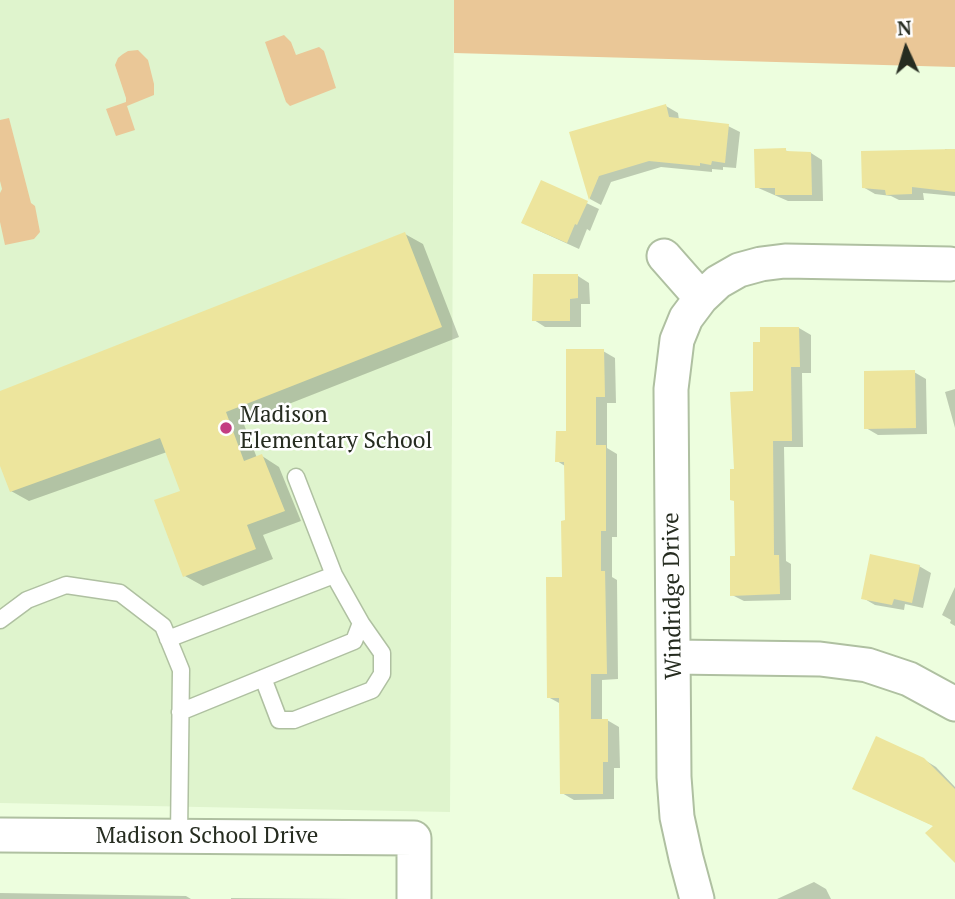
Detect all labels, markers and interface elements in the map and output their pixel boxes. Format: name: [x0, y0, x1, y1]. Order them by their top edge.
north arrow: [871, 14, 941, 84]
text: N: [896, 15, 913, 41]
place label: Madison Elementary School: [240, 401, 432, 455]
marker: Madison Elementary School: [218, 420, 234, 436]
street label: Windridge Drive: [658, 512, 688, 680]
street label: Madison School Drive: [96, 822, 318, 850]

